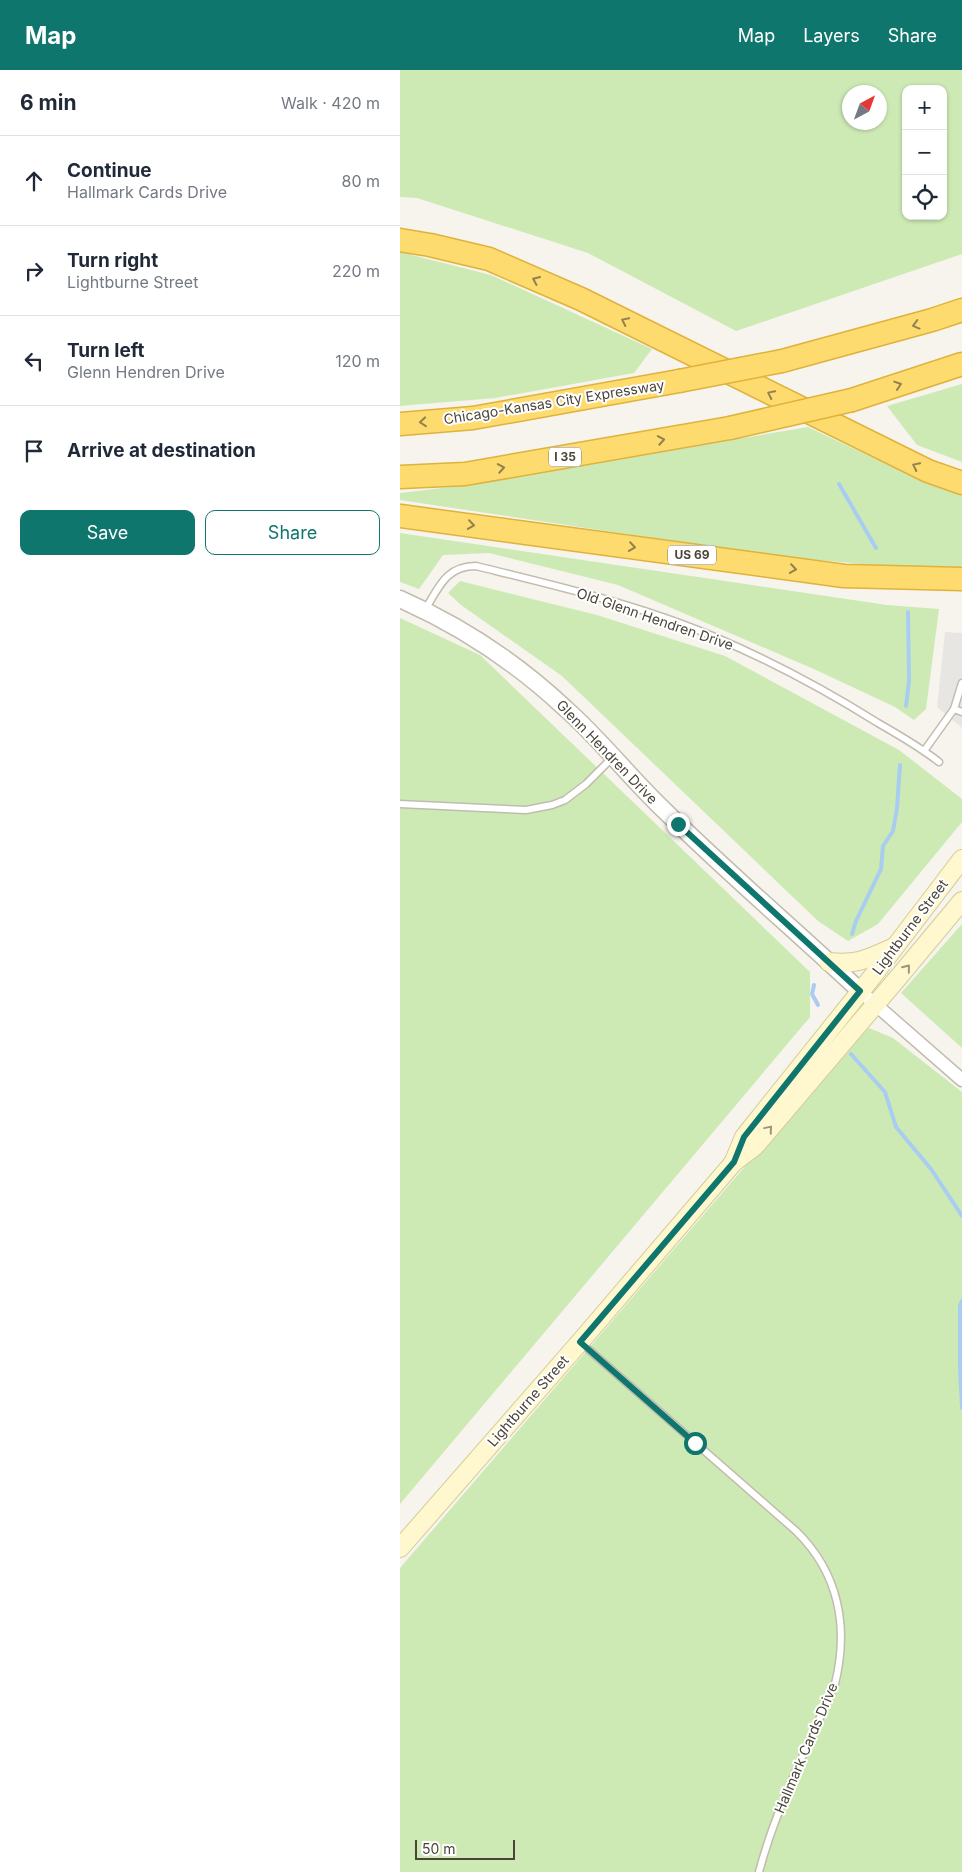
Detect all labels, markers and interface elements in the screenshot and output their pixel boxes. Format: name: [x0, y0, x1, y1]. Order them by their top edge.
text: Map: [25, 21, 76, 50]
text: Map: [738, 25, 775, 46]
text: Layers: [803, 25, 860, 46]
text: Share: [888, 25, 937, 46]
north arrow: [842, 85, 887, 130]
map controls: [902, 85, 947, 220]
button: +: [902, 85, 947, 130]
text: 6 min: [20, 90, 77, 115]
text: Walk · 420 m: [281, 93, 380, 113]
button: −: [902, 130, 947, 175]
text: Continue: [67, 159, 152, 182]
icon: ahead: [20, 167, 48, 195]
text: 80 m: [341, 171, 380, 191]
button: locate: [902, 175, 947, 220]
text: Hallmark Cards Drive: [67, 182, 227, 202]
text: Turn right: [67, 249, 158, 272]
icon: right: [20, 257, 48, 285]
text: 220 m: [332, 261, 380, 281]
text: Lightburne Street: [67, 272, 198, 292]
one-way arrow: [532, 275, 541, 286]
one-way arrow: [621, 317, 630, 327]
one-way arrow: [911, 319, 920, 330]
text: Turn left: [67, 339, 145, 362]
icon: left: [20, 347, 48, 375]
text: 120 m: [335, 351, 380, 371]
text: Glenn Hendren Drive: [67, 362, 225, 382]
street label: Chicago-Kansas City Expressway: [442, 376, 666, 427]
one-way arrow: [894, 381, 902, 391]
one-way arrow: [767, 389, 776, 400]
one-way arrow: [419, 416, 427, 427]
one-way arrow: [656, 436, 665, 446]
icon: arrive: [20, 437, 48, 465]
text: Arrive at destination: [67, 439, 256, 462]
road number: I 35: [549, 448, 581, 467]
one-way arrow: [913, 462, 922, 472]
one-way arrow: [496, 464, 505, 474]
button: Save: [20, 510, 195, 555]
button: Share: [205, 510, 380, 555]
one-way arrow: [466, 520, 475, 530]
one-way arrow: [628, 541, 636, 552]
road number: US 69: [668, 546, 716, 564]
one-way arrow: [789, 563, 797, 573]
street label: Old Glenn Hendren Drive: [575, 584, 736, 653]
street label: Glenn Hendren Drive: [553, 696, 661, 807]
route end: [667, 813, 690, 836]
street label: Lightburne Street: [868, 875, 951, 978]
one-way arrow: [901, 964, 910, 973]
one-way arrow: [764, 1126, 773, 1135]
street label: Lightburne Street: [483, 1351, 572, 1450]
route start: [684, 1432, 707, 1455]
street label: Hallmark Cards Drive: [770, 1680, 841, 1816]
scale bar: [415, 1837, 515, 1860]
text: 50 m: [422, 1840, 456, 1857]

